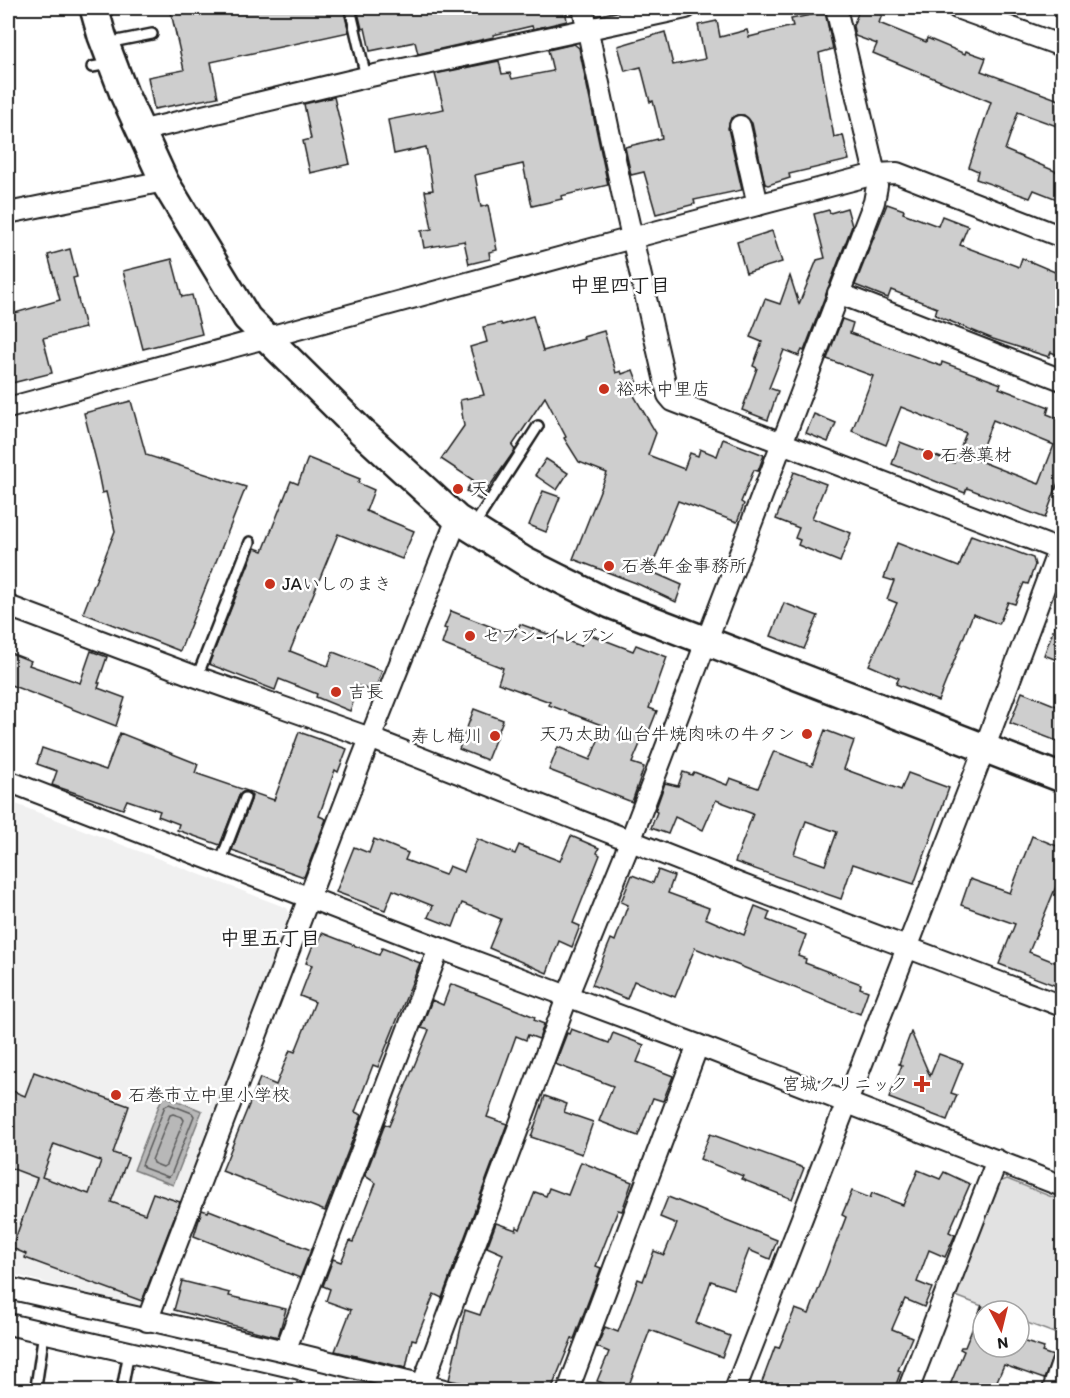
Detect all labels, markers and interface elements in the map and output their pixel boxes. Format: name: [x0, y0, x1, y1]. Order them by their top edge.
district label: 中里四丁目: [570, 273, 670, 297]
place label: 裕味 中里店: [616, 378, 710, 400]
marker: 裕味 中里店: [597, 382, 611, 396]
place label: 石巻菓材: [940, 444, 1012, 466]
marker: 石巻菓材: [921, 448, 935, 462]
place label: 天: [470, 478, 488, 500]
marker: 天: [451, 482, 465, 496]
place label: 石巻年金事務所: [621, 555, 747, 577]
marker: 石巻年金事務所: [602, 559, 616, 573]
place label: JAいしのまき: [282, 573, 392, 595]
marker: JAいしのまき: [263, 577, 277, 591]
place label: セブン-イレブン: [482, 625, 615, 647]
marker: セブン-イレブン: [463, 629, 477, 643]
place label: 吉長: [348, 681, 384, 703]
marker: 吉長: [329, 685, 343, 699]
place label: 天乃太助 仙台牛焼肉味の牛タン: [539, 723, 795, 745]
place label: 寿し梅川: [411, 725, 483, 747]
marker: 天乃太助 仙台牛焼肉味の牛タン: [800, 727, 814, 741]
marker: 寿し梅川: [488, 729, 502, 743]
district label: 中里五丁目: [220, 926, 320, 950]
place label: 宮城クリニック: [782, 1073, 908, 1095]
marker: 宮城クリニック: [913, 1075, 931, 1093]
place label: 石巻市立中里小学校: [128, 1084, 290, 1106]
marker: 石巻市立中里小学校: [109, 1088, 123, 1102]
north arrow: [971, 1299, 1031, 1359]
text: N: [996, 1333, 1009, 1353]

